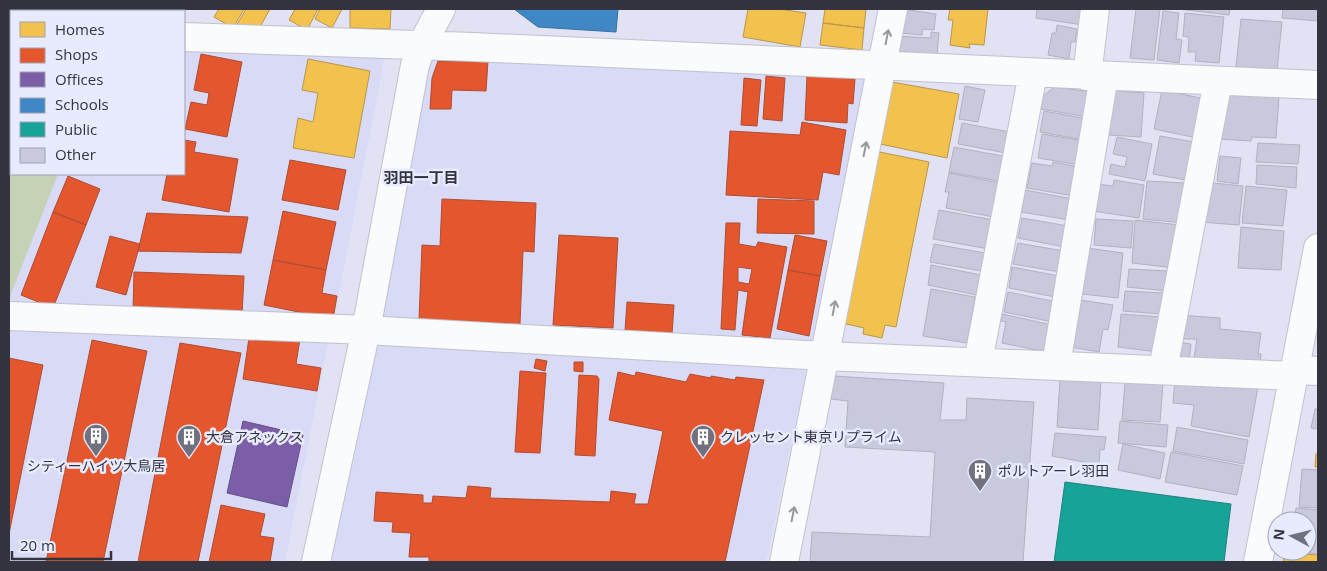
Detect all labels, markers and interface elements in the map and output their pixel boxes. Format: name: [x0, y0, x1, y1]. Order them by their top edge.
legend: [10, 10, 185, 175]
text: Homes: [55, 19, 105, 39]
one-way arrow: [883, 30, 893, 46]
text: Shops: [55, 44, 98, 64]
text: Offices: [55, 69, 103, 89]
text: Schools: [55, 94, 109, 114]
text: Public: [55, 119, 97, 139]
one-way arrow: [861, 141, 871, 157]
text: Other: [55, 144, 96, 164]
district label: 羽田一丁目: [383, 167, 459, 187]
one-way arrow: [830, 300, 839, 316]
building icon: シティーハイツ大鳥居: [83, 423, 109, 457]
building icon: 大倉アネックス: [176, 424, 202, 458]
building icon: クレッセント東京リプライム: [690, 424, 716, 458]
place label: 大倉アネックス: [206, 427, 304, 446]
place label: クレッセント東京リプライム: [720, 427, 902, 446]
place label: シティーハイツ大鳥居: [27, 456, 165, 475]
building icon: ポルトアーレ羽田: [967, 458, 993, 492]
place label: ポルトアーレ羽田: [998, 461, 1109, 480]
one-way arrow: [789, 507, 798, 523]
north arrow: [1267, 511, 1317, 561]
scale bar: [12, 528, 111, 560]
text: N: [1268, 528, 1289, 541]
text: 20 m: [20, 535, 55, 555]

